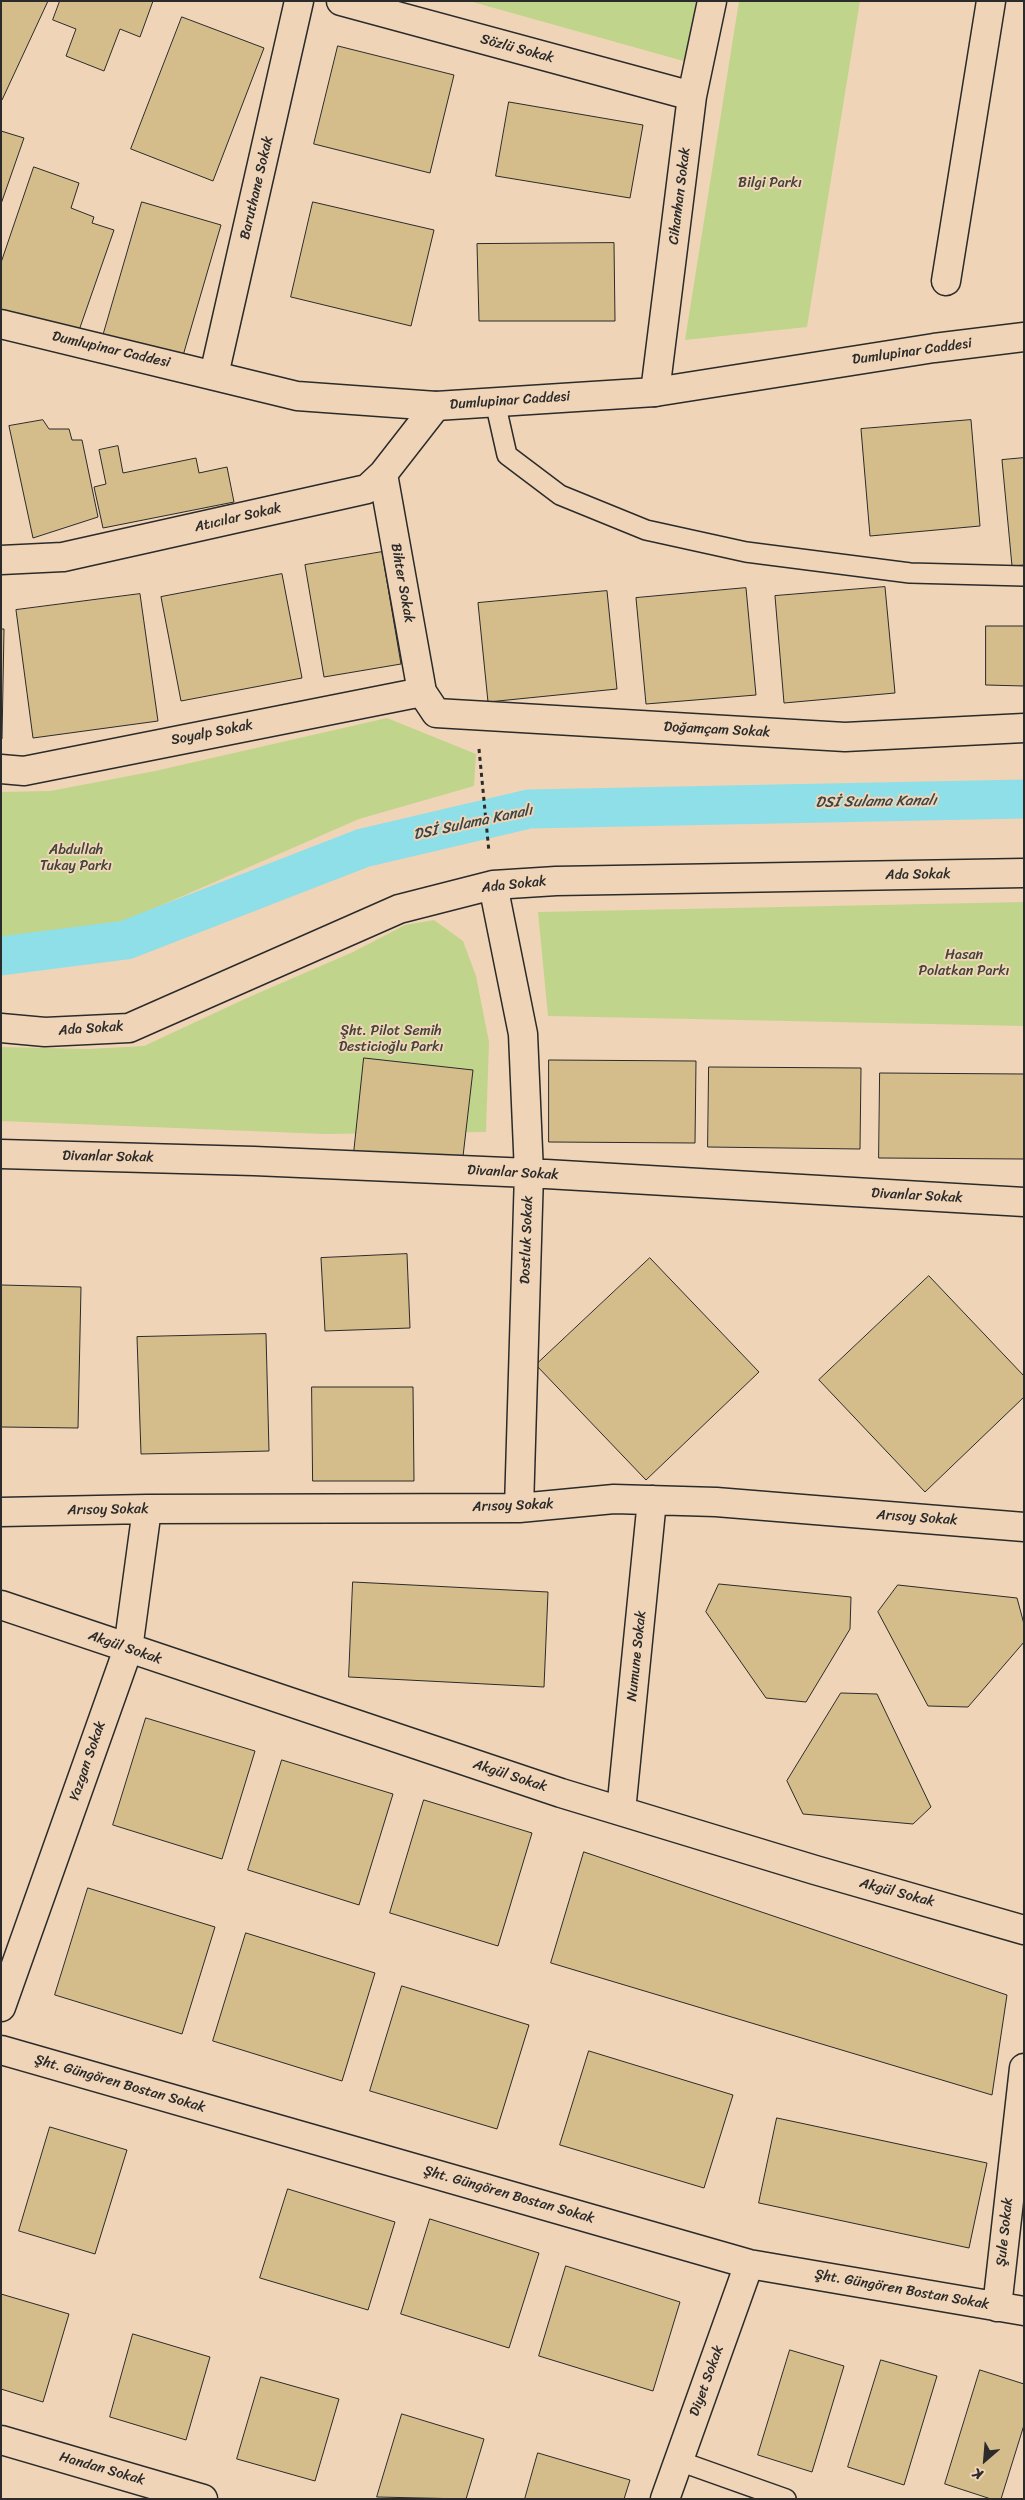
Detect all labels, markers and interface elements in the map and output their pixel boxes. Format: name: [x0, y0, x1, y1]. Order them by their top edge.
street label: Sözlü Sokak: [478, 31, 556, 67]
street label: Baruthane Sokak: [237, 135, 277, 241]
street label: Cihanhan Sokak: [666, 146, 694, 246]
park label: Bilgi Parkı: [738, 175, 802, 191]
street label: Dumlupinar Caddesi: [50, 328, 172, 372]
street label: Dumlupinar Caddesi: [851, 335, 973, 369]
street label: Dumlupinar Caddesi: [449, 388, 571, 414]
street label: Atıcılar Sokak: [193, 500, 283, 536]
street label: Bihter Sokak: [387, 542, 417, 624]
street label: Soyalp Sokak: [170, 717, 254, 749]
street label: Doğamçam Sokak: [663, 719, 771, 741]
water label: DSİ Sulama Kanalı: [815, 792, 937, 812]
water label: DSİ Sulama Kanalı: [412, 802, 534, 844]
park label: Abdullah Tukay Parkı: [40, 842, 112, 874]
street label: Ada Sokak: [885, 866, 951, 884]
street label: Ada Sokak: [481, 873, 547, 897]
park label: Hasan Polatkan Parkı: [919, 947, 1009, 980]
street label: Ada Sokak: [58, 1018, 124, 1040]
park label: Şht. Pilot Semih Desticioğlu Parkı: [339, 1023, 443, 1056]
street label: Divanlar Sokak: [62, 1148, 154, 1166]
street label: Divanlar Sokak: [467, 1162, 559, 1184]
street label: Divanlar Sokak: [871, 1185, 963, 1207]
street label: Dostluk Sokak: [517, 1196, 537, 1284]
street label: Arısoy Sokak: [472, 1496, 554, 1516]
street label: Arısoy Sokak: [67, 1501, 149, 1519]
street label: Arısoy Sokak: [876, 1507, 958, 1529]
street label: Numune Sokak: [624, 1610, 650, 1702]
street label: Akgül Sokak: [86, 1628, 164, 1668]
street label: Yazgan Sokak: [67, 1719, 109, 1803]
street label: Akgül Sokak: [471, 1756, 549, 1796]
street label: Akgül Sokak: [858, 1875, 936, 1911]
street label: Şht. Güngören Bostan Sokak: [33, 2052, 207, 2116]
street label: Şht. Güngören Bostan Sokak: [422, 2163, 596, 2227]
street label: Şule Sokak: [993, 2197, 1017, 2267]
street label: Şht. Güngören Bostan Sokak: [814, 2266, 990, 2314]
street label: Diyet Sokak: [686, 2343, 728, 2419]
north arrow: [960, 2435, 1010, 2485]
street label: Handan Sokak: [57, 2449, 147, 2489]
text: K: [969, 2461, 987, 2487]

